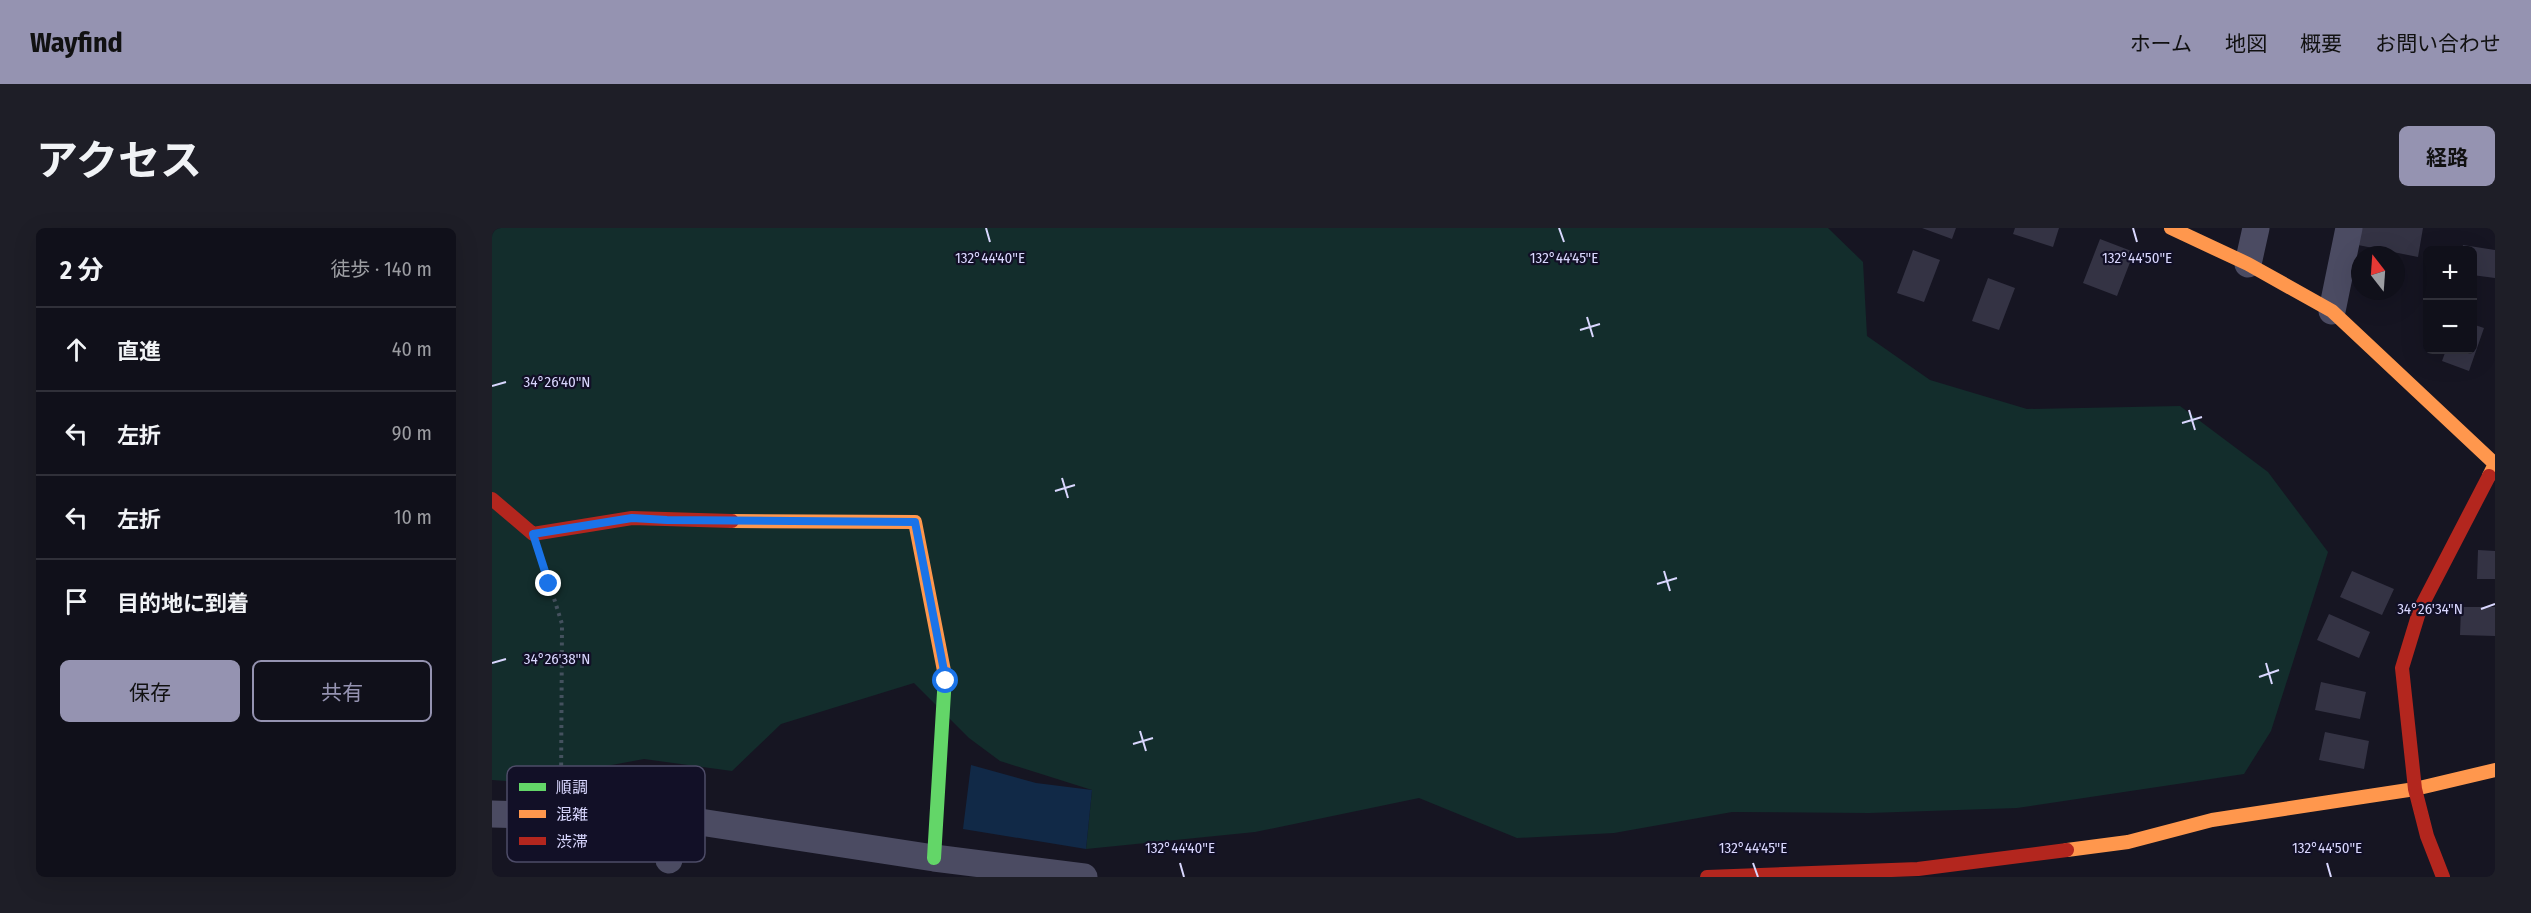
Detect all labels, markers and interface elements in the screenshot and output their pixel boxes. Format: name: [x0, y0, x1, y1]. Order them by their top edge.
text: Wayfind: [30, 26, 123, 59]
text: ホーム: [2130, 31, 2192, 57]
text: 地図: [2225, 31, 2267, 57]
text: 概要: [2300, 31, 2342, 57]
text: お問い合わせ: [2375, 31, 2501, 57]
button: 経路: [2399, 126, 2495, 186]
text: アクセス: [36, 136, 202, 186]
north arrow: [2351, 246, 2405, 300]
map controls: [2423, 246, 2477, 354]
button: +: [2423, 246, 2477, 300]
text: 132°44'40"E: [955, 249, 1025, 267]
text: 132°44'45"E: [1530, 249, 1598, 267]
text: 132°44'50"E: [2102, 249, 2172, 267]
text: 2 分: [60, 255, 103, 286]
text: 徒歩 · 140 m: [330, 257, 432, 281]
button: −: [2423, 300, 2477, 354]
icon: ahead: [60, 333, 93, 366]
text: 40 m: [392, 337, 432, 361]
text: 直進: [117, 338, 161, 365]
text: 34°26'40"N: [524, 373, 590, 391]
icon: left: [60, 417, 93, 450]
text: 90 m: [392, 421, 432, 445]
text: 左折: [117, 422, 161, 449]
icon: left: [60, 501, 93, 534]
text: 10 m: [394, 505, 432, 529]
text: 左折: [117, 506, 161, 533]
route end: [535, 570, 561, 596]
icon: arrive: [60, 585, 93, 618]
text: 目的地に到着: [117, 590, 249, 617]
text: 34°26'34"N: [2397, 600, 2463, 618]
text: 34°26'38"N: [524, 650, 590, 668]
button: 保存: [60, 660, 240, 722]
button: 共有: [252, 660, 432, 722]
route start: [932, 667, 958, 693]
legend: [507, 766, 705, 862]
text: 順調: [556, 778, 588, 797]
text: 混雑: [556, 805, 588, 824]
text: 渋滞: [556, 832, 588, 851]
text: 132°44'40"E: [1145, 839, 1215, 857]
text: 132°44'45"E: [1719, 839, 1787, 857]
text: 132°44'50"E: [2292, 839, 2362, 857]

